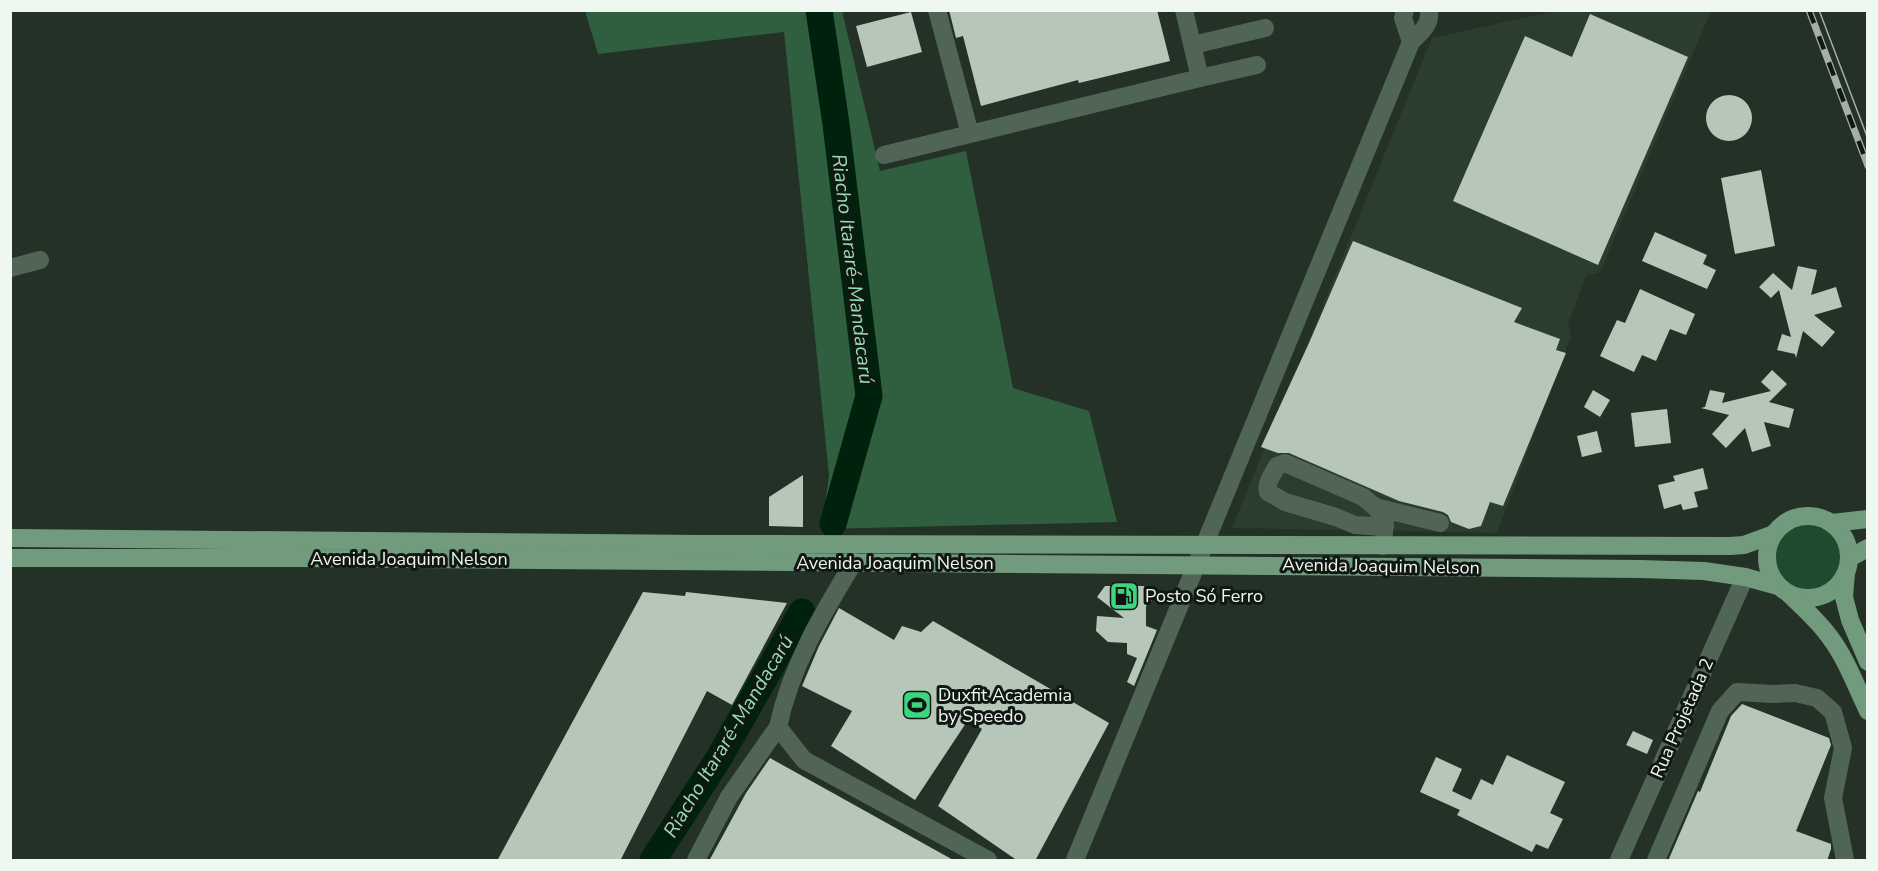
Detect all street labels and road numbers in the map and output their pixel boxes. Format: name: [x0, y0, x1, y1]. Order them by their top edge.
street label: Avenida Joaquim Nelson: [310, 547, 508, 571]
street label: Avenida Joaquim Nelson: [796, 551, 994, 575]
street label: Avenida Joaquim Nelson: [1282, 552, 1480, 580]
street label: Rua Projetada 2: [1645, 654, 1719, 782]

